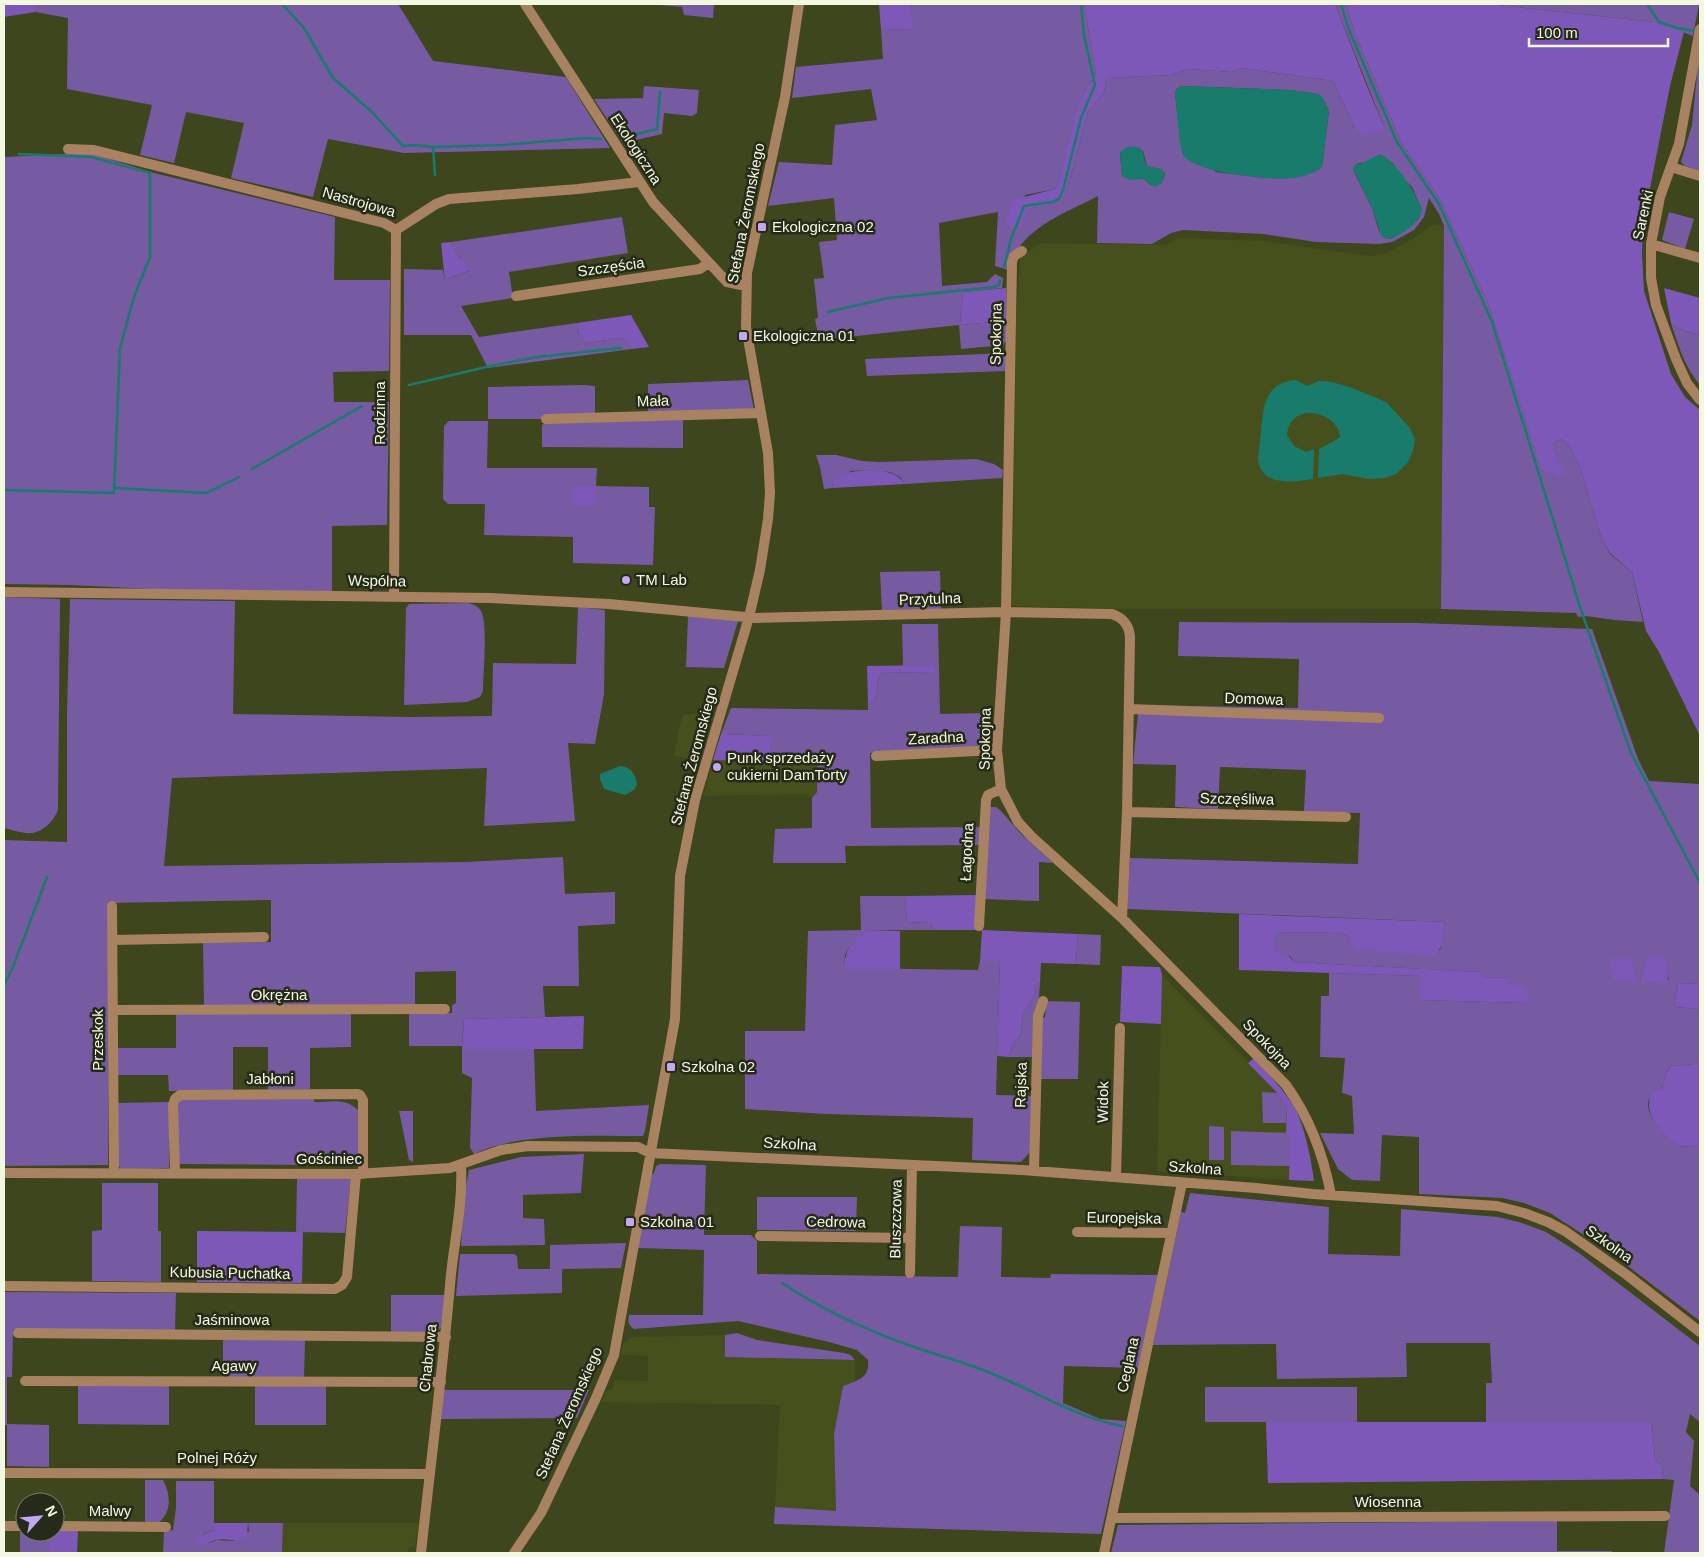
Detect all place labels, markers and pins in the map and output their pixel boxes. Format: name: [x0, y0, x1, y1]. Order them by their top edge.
place label: Ekologiczna 02: [772, 218, 874, 235]
marker: Ekologiczna 02: [756, 221, 768, 233]
place label: Ekologiczna 01: [753, 327, 855, 344]
marker: Ekologiczna 01: [737, 330, 749, 342]
place label: TM Lab: [636, 571, 687, 588]
marker: TM Lab: [620, 574, 632, 586]
place label: Punk sprzedaży cukierni DamTorty: [727, 749, 848, 783]
marker: Punk sprzedaży cukierni DamTorty: [711, 761, 723, 773]
place label: Szkolna 02: [681, 1058, 755, 1075]
marker: Szkolna 02: [665, 1061, 677, 1073]
place label: Szkolna 01: [640, 1213, 714, 1230]
marker: Szkolna 01: [624, 1216, 636, 1228]

